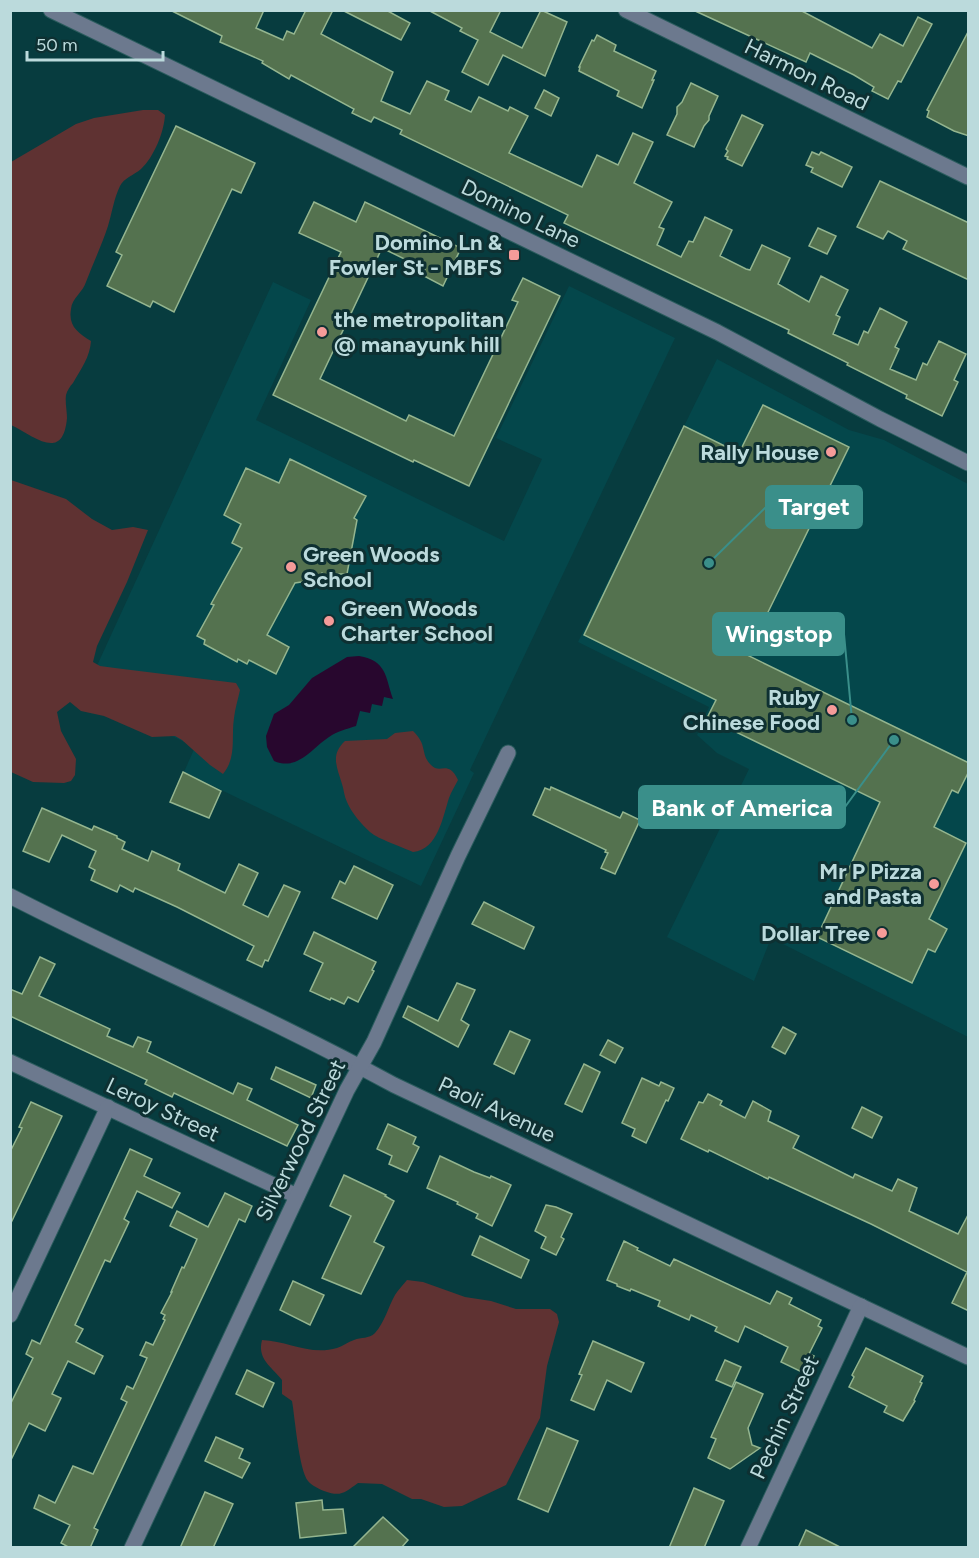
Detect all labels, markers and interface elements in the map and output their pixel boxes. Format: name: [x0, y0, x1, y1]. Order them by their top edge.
scale bar: [27, 24, 164, 62]
street label: Harmon Road: [740, 33, 873, 116]
text: 50 m: [36, 34, 78, 56]
street label: Domino Lane: [457, 173, 585, 254]
place label: Domino Ln & Fowler St - MBFS: [329, 229, 503, 281]
marker: Domino Ln & Fowler St - MBFS: [507, 248, 521, 262]
place label: the metropolitan @ manayunk hill: [334, 306, 504, 358]
marker: the metropolitan @ manayunk hill: [315, 325, 329, 339]
place label: Rally House: [700, 439, 819, 466]
marker: Rally House: [824, 445, 838, 459]
callout: Target: [766, 486, 862, 528]
text: Target: [778, 492, 850, 521]
place label: Green Woods School: [303, 541, 439, 593]
marker: Green Woods School: [284, 560, 298, 574]
place label: Green Woods Charter School: [341, 595, 493, 647]
callout: Wingstop: [713, 613, 844, 655]
marker: Green Woods Charter School: [322, 614, 336, 628]
text: Wingstop: [726, 619, 832, 648]
place label: Ruby Chinese Food: [683, 684, 820, 736]
marker: Ruby Chinese Food: [825, 703, 839, 717]
callout: Bank of America: [639, 786, 845, 828]
text: Bank of America: [651, 793, 833, 822]
place label: Mr P Pizza and Pasta: [819, 858, 922, 910]
marker: Mr P Pizza and Pasta: [927, 877, 941, 891]
place label: Dollar Tree: [761, 920, 870, 947]
marker: Dollar Tree: [875, 926, 889, 940]
street label: Silverwood Street: [250, 1055, 351, 1225]
street label: Leroy Street: [102, 1071, 224, 1147]
street label: Paoli Avenue: [434, 1071, 560, 1148]
street label: Pechin Street: [744, 1351, 825, 1483]

